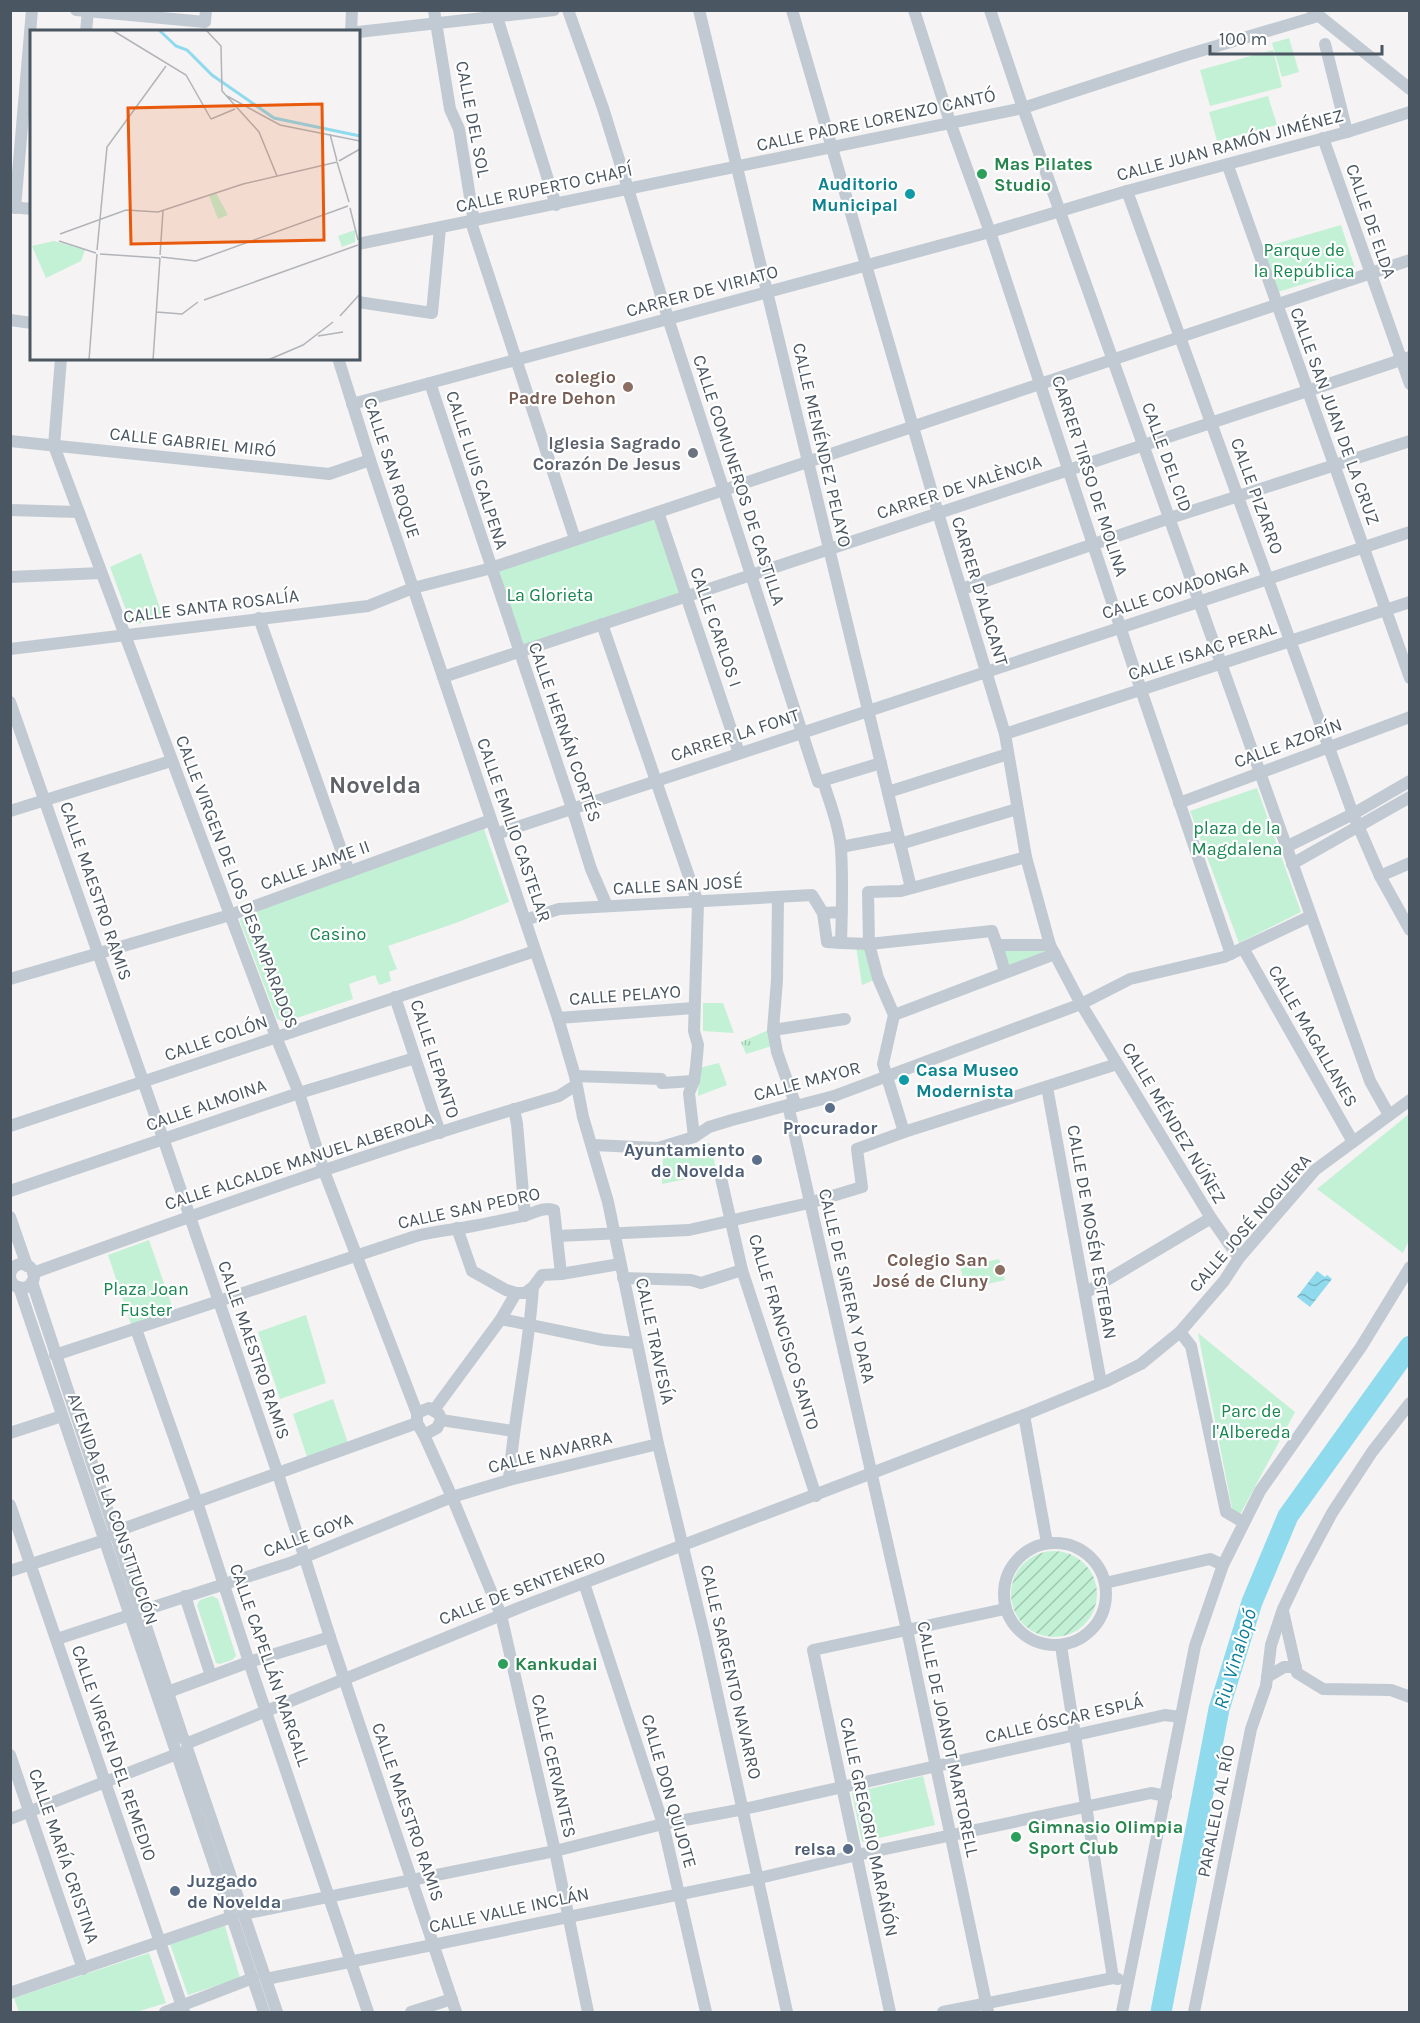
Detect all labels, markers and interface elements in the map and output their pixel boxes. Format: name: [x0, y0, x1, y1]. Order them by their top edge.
scale bar: [1210, 18, 1382, 56]
text: 100 m: [1219, 28, 1267, 50]
inset map: [30, 30, 360, 360]
street label: CALLE DEL SOL: [451, 59, 495, 180]
street label: CALLE PADRE LORENZO CANTÓ: [754, 83, 998, 156]
street label: CALLE JUAN RAMÓN JIMÉNEZ: [1114, 103, 1346, 186]
place label: Mas Pilates Studio: [994, 153, 1093, 196]
street label: CALLE RUPERTO CHAPÍ: [454, 157, 635, 217]
street label: CALLE DE ELDA: [1341, 161, 1401, 281]
marker: Mas Pilates Studio: [975, 167, 989, 181]
place label: Auditorio Municipal: [811, 173, 898, 216]
marker: Auditorio Municipal: [903, 187, 917, 201]
park label: Parque de la República: [1253, 239, 1355, 282]
street label: CARRER DE VIRIATO: [624, 260, 780, 322]
street label: CALLE SAN JUAN DE LA CRUZ: [1285, 304, 1385, 528]
street label: CALLE MENÉNDEZ PELAYO: [788, 340, 857, 549]
street label: CALLE COMUNEROS DE CASTILLA: [688, 352, 790, 608]
place label: colegio Padre Dehon: [508, 366, 616, 409]
street label: CARRER TIRSO DE MOLINA: [1047, 373, 1133, 579]
marker: colegio Padre Dehon: [621, 380, 635, 394]
street label: CALLE LUIS CALPENA: [441, 388, 513, 552]
street label: CALLE SAN ROQUE: [359, 395, 425, 541]
street label: CALLE DEL CID: [1137, 399, 1197, 515]
street label: CALLE GABRIEL MIRÓ: [109, 421, 278, 462]
place label: Iglesia Sagrado Corazón De Jesus: [533, 432, 681, 475]
street label: CALLE PIZARRO: [1226, 435, 1288, 557]
marker: Iglesia Sagrado Corazón De Jesus: [686, 446, 700, 460]
street label: CARRER DE VALÈNCIA: [873, 449, 1044, 524]
street label: CARRER D'ALACANT: [947, 514, 1013, 668]
street label: CALLE COVADONGA: [1099, 556, 1251, 624]
street label: CALLE CARLOS I: [685, 564, 747, 690]
street label: CALLE SANTA ROSALÍA: [122, 583, 300, 628]
park label: La Glorieta: [507, 584, 593, 606]
street label: CALLE ISAAC PERAL: [1125, 617, 1279, 685]
street label: CALLE HERNÁN CORTÉS: [524, 639, 607, 825]
street label: CARRER LA FONT: [668, 704, 802, 766]
street label: CALLE AZORÍN: [1231, 712, 1345, 773]
street label: CALLE VIRGEN DE LOS DESAMPARADOS: [171, 732, 303, 1032]
street label: CALLE EMILIO CASTELAR: [472, 735, 556, 925]
district label: Novelda: [329, 771, 421, 799]
street label: CALLE MAESTRO RAMIS: [55, 799, 137, 983]
park label: plaza de la Magdalena: [1192, 817, 1282, 860]
street label: CALLE JAIME II: [257, 835, 373, 895]
street label: CALLE SAN JOSÉ: [612, 870, 744, 899]
park label: Casino: [310, 923, 366, 945]
street label: CALLE MAGALLANES: [1263, 961, 1363, 1111]
street label: CALLE PELAYO: [568, 980, 682, 1010]
street label: CALLE LEPANTO: [405, 997, 465, 1121]
street label: CALLE COLÓN: [161, 1009, 270, 1066]
street label: CALLE MÉNDEZ NÚÑEZ: [1117, 1038, 1232, 1208]
street label: CALLE MAYOR: [751, 1056, 863, 1106]
place label: Casa Museo Modernista: [916, 1059, 1019, 1102]
marker: Casa Museo Modernista: [897, 1073, 911, 1087]
street label: CALLE ALMOINA: [143, 1074, 269, 1136]
marker: Procurador: [823, 1101, 837, 1115]
street label: CALLE ALCALDE MANUEL ALBEROLA: [162, 1107, 436, 1215]
place label: Procurador: [783, 1117, 877, 1139]
street label: CALLE DE MOSÉN ESTEBAN: [1062, 1123, 1123, 1341]
place label: Ayuntamiento de Novelda: [624, 1139, 745, 1182]
street label: CALLE JOSÉ NOGUERA: [1183, 1149, 1316, 1296]
marker: Ayuntamiento de Novelda: [750, 1153, 764, 1167]
street label: CALLE SAN PEDRO: [396, 1182, 542, 1234]
street label: CALLE DE SIRERA Y DARA: [814, 1186, 880, 1386]
street label: CALLE FRANCISCO SANTO: [744, 1231, 824, 1433]
place label: Colegio San José de Cluny: [873, 1249, 988, 1292]
street label: CALLE MAESTRO RAMIS: [213, 1258, 295, 1442]
marker: Colegio San José de Cluny: [993, 1263, 1007, 1277]
street label: CALLE TRAVESÍA: [631, 1275, 680, 1406]
park label: Plaza Joan Fuster: [103, 1278, 189, 1321]
street label: AVENIDA DE LA CONSTITUCIÓN: [63, 1390, 164, 1628]
park label: Parc de l'Albereda: [1211, 1400, 1291, 1443]
street label: CALLE NAVARRA: [486, 1426, 614, 1478]
street label: CALLE GOYA: [260, 1508, 356, 1562]
street label: CALLE DE SENTENERO: [436, 1546, 608, 1630]
street label: CALLE CAPELLÁN MARGALL: [225, 1560, 316, 1770]
street label: CALLE SARGENTO NAVARRO: [696, 1563, 766, 1781]
water label: Riu Vinalopó: [1209, 1606, 1261, 1712]
street label: CALLE DE JOANOT MARTORELL: [912, 1619, 984, 1859]
street label: CALLE VIRGEN DEL REMEDIO: [67, 1642, 161, 1864]
place label: Kankudai: [515, 1653, 598, 1675]
marker: Kankudai: [496, 1657, 510, 1671]
street label: CALLE ÓSCAR ESPLÁ: [983, 1689, 1145, 1748]
street label: CALLE CERVANTES: [527, 1692, 581, 1840]
street label: CALLE DON QUIJOTE: [636, 1711, 702, 1871]
street label: CALLE GREGORIO MARAÑÓN: [835, 1715, 904, 1939]
street label: CALLE MAESTRO RAMIS: [367, 1720, 449, 1904]
street label: PARALELO AL RÍO: [1191, 1743, 1240, 1879]
street label: CALLE MARÍA CRISTINA: [24, 1765, 105, 1946]
place label: Gimnasio Olimpia Sport Club: [1028, 1816, 1183, 1859]
marker: Gimnasio Olimpia Sport Club: [1009, 1830, 1023, 1844]
place label: relsa: [794, 1838, 836, 1860]
marker: relsa: [841, 1842, 855, 1856]
place label: Juzgado de Novelda: [187, 1870, 281, 1913]
street label: CALLE VALLE INCLÁN: [427, 1881, 591, 1938]
marker: Juzgado de Novelda: [168, 1884, 182, 1898]

